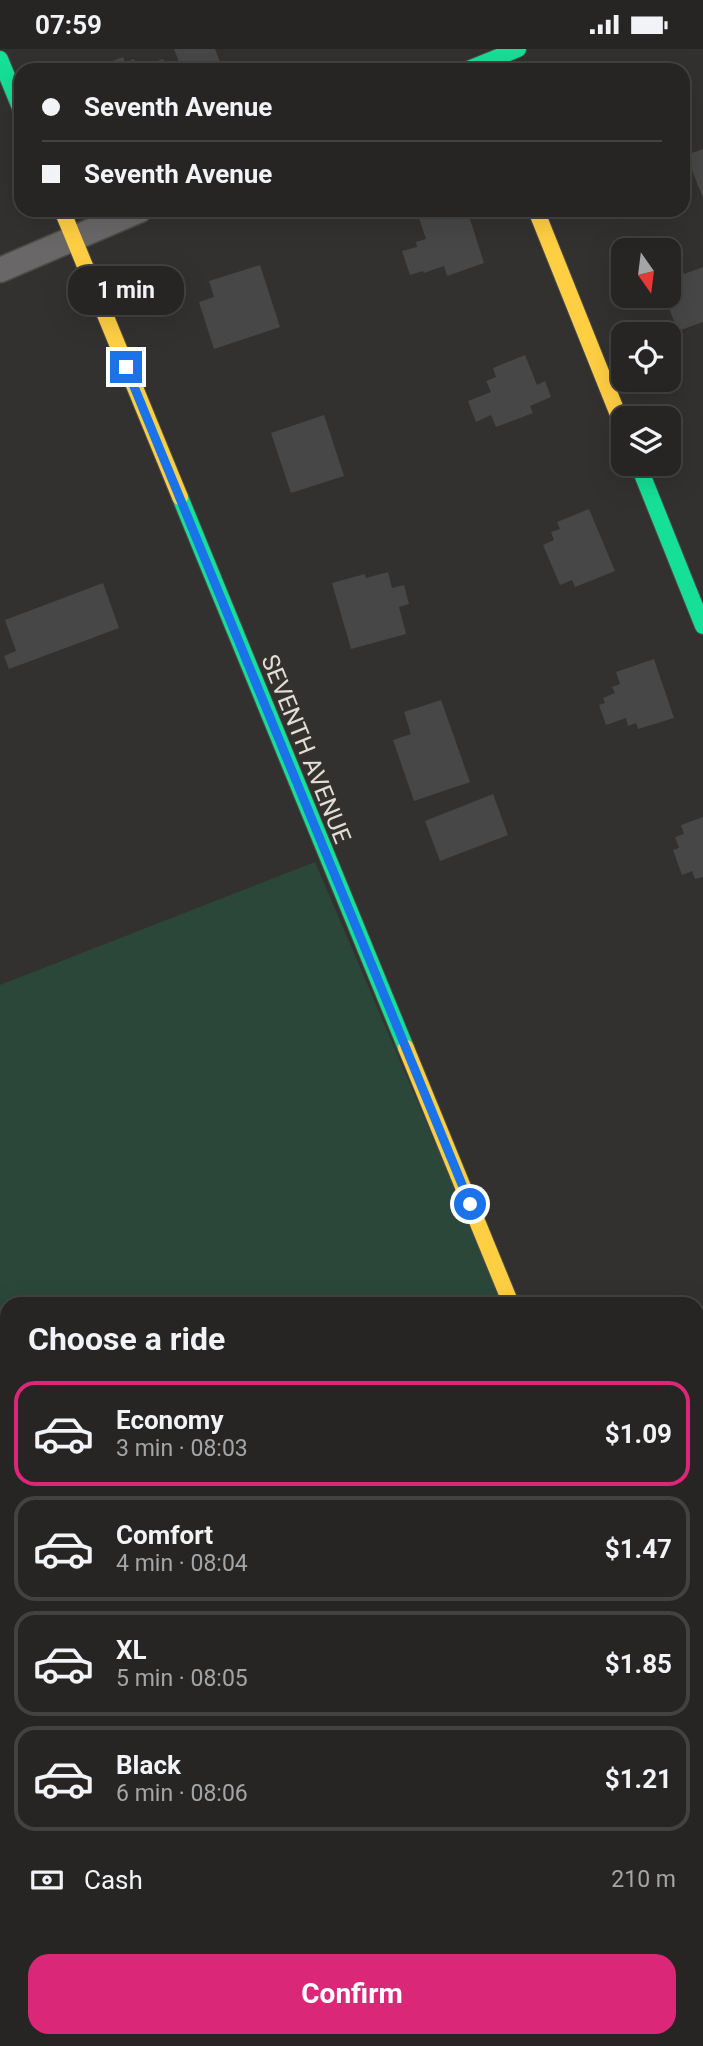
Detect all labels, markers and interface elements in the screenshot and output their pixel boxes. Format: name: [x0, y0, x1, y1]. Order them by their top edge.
text: 07:59: [35, 10, 102, 40]
text: Seventh Avenue: [84, 92, 272, 122]
text: Seventh Avenue: [84, 159, 272, 189]
north arrow: [611, 238, 681, 308]
map controls: [611, 238, 681, 476]
callout: 1 min: [68, 265, 184, 315]
text: 1 min: [97, 277, 155, 304]
button: locate: [611, 322, 681, 392]
route end: [110, 351, 142, 383]
button: layers: [611, 406, 681, 476]
street label: SEVENTH AVENUE: [255, 651, 357, 847]
route start: [454, 1188, 486, 1220]
text: Choose a ride: [28, 1320, 225, 1358]
icon: car: [32, 1402, 95, 1465]
text: Economy: [116, 1405, 223, 1435]
text: $1.09: [605, 1419, 672, 1449]
text: 3 min · 08:03: [116, 1435, 248, 1462]
icon: car: [32, 1517, 95, 1580]
text: Comfort: [116, 1520, 213, 1550]
text: $1.47: [605, 1534, 672, 1564]
text: 4 min · 08:04: [116, 1550, 248, 1577]
icon: car: [32, 1632, 95, 1695]
text: XL: [116, 1635, 147, 1665]
text: $1.85: [605, 1649, 672, 1679]
text: 5 min · 08:05: [116, 1665, 248, 1692]
icon: car: [32, 1747, 95, 1810]
text: Black: [116, 1750, 181, 1780]
text: $1.21: [605, 1764, 672, 1794]
text: 6 min · 08:06: [116, 1780, 248, 1807]
icon: cash: [28, 1861, 66, 1899]
text: Cash: [84, 1865, 143, 1895]
text: 210 m: [611, 1866, 676, 1893]
button: Confirm: [28, 1954, 676, 2034]

